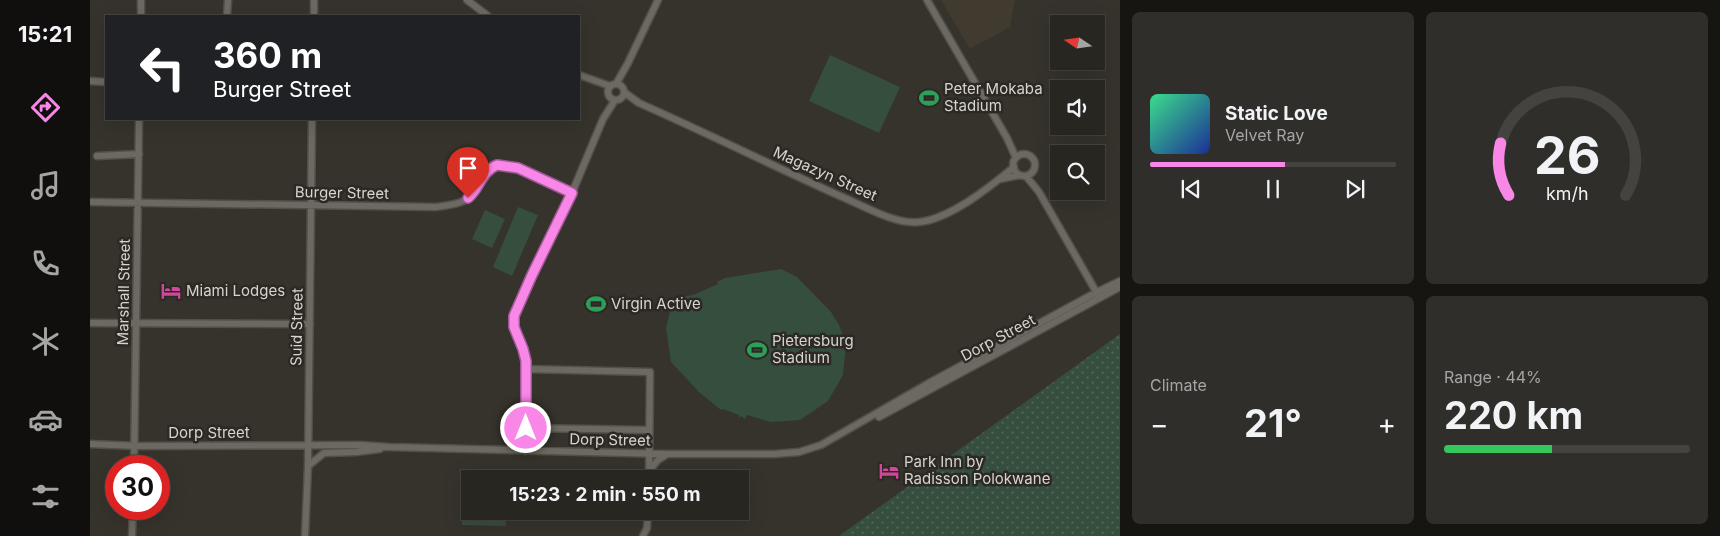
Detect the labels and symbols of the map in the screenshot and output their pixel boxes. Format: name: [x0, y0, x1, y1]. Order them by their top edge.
north arrow: [1050, 15, 1105, 70]
place label: Peter Mokaba Stadium: [944, 79, 1043, 115]
sports icon: Peter Mokaba Stadium: [918, 87, 940, 109]
street label: Magazyn Street: [770, 142, 880, 205]
pin: [447, 147, 489, 198]
street label: Burger Street: [295, 182, 389, 203]
street label: Marshall Street: [113, 238, 134, 345]
hotel icon: Miami Lodges: [160, 280, 182, 302]
place label: Miami Lodges: [186, 281, 285, 300]
street label: Suid Street: [286, 288, 307, 366]
sports icon: Virgin Active: [585, 293, 607, 315]
place label: Virgin Active: [611, 294, 701, 313]
street label: Dorp Street: [957, 310, 1038, 365]
place label: Pietersburg Stadium: [772, 331, 854, 367]
sports icon: Pietersburg Stadium: [746, 339, 768, 361]
position arrow: [499, 401, 551, 453]
street label: Dorp Street: [168, 423, 250, 442]
street label: Dorp Street: [569, 429, 651, 450]
place label: Park Inn by Radisson Polokwane: [904, 452, 1050, 488]
speed limit sign: 30: [105, 455, 170, 520]
hotel icon: Park Inn by Radisson Polokwane: [878, 460, 900, 482]

